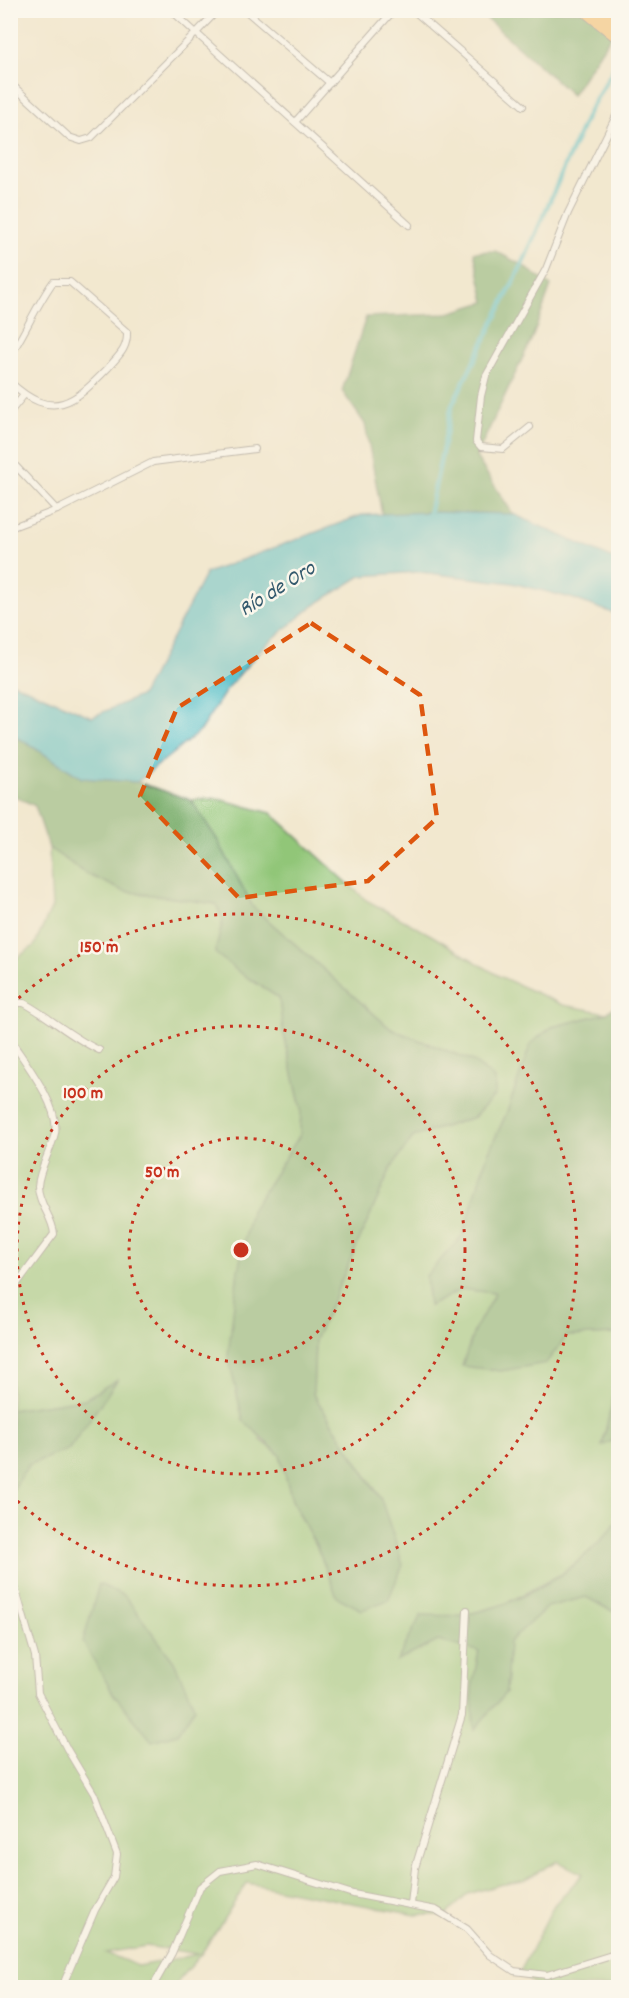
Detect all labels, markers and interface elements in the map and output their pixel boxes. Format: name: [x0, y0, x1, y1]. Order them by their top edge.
water label: Río de Oro: [234, 554, 323, 626]
text: 150 m: [80, 936, 118, 961]
text: 100 m: [63, 1082, 103, 1107]
text: 50 m: [145, 1161, 179, 1186]
centre of rings: [231, 1240, 251, 1260]

